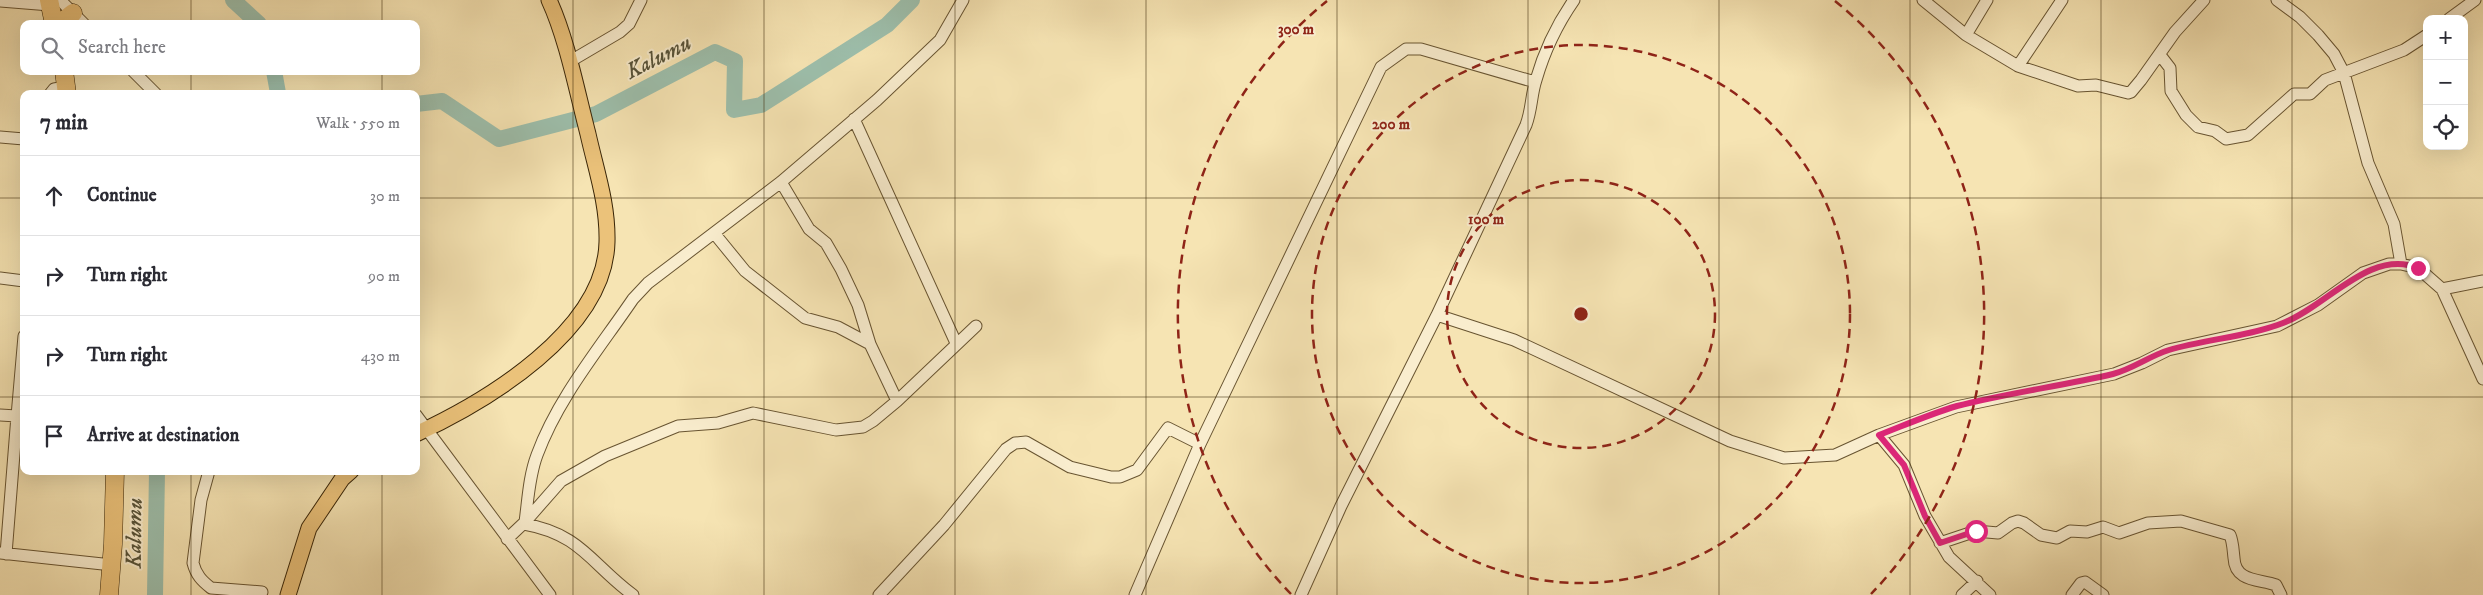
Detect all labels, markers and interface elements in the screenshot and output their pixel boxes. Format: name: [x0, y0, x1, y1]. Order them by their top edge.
map controls: [2423, 15, 2468, 150]
button: +: [2423, 15, 2468, 60]
search box: [20, 20, 420, 75]
text: 300 m: [1278, 20, 1315, 39]
water label: Kalumu: [620, 29, 696, 86]
icon: search: [38, 34, 66, 62]
text: Search here: [78, 36, 166, 59]
button: −: [2423, 60, 2468, 105]
button: locate: [2423, 105, 2468, 150]
text: 7 min: [40, 110, 88, 136]
text: Walk · 550 m: [316, 113, 400, 133]
text: 200 m: [1372, 115, 1411, 134]
icon: ahead: [40, 182, 68, 210]
text: Continue: [87, 184, 157, 207]
text: 30 m: [370, 186, 400, 206]
text: 100 m: [1468, 210, 1505, 229]
route end: [2407, 257, 2430, 280]
icon: right: [40, 262, 68, 290]
text: Turn right: [87, 264, 167, 287]
text: 90 m: [368, 266, 400, 286]
centre of rings: [1572, 305, 1590, 323]
icon: right: [40, 342, 68, 370]
text: Turn right: [87, 344, 167, 367]
text: 430 m: [361, 346, 400, 366]
icon: arrive: [40, 422, 68, 450]
text: Arrive at destination: [87, 424, 239, 447]
water label: Kalumu: [120, 498, 149, 569]
route start: [1965, 520, 1988, 543]

